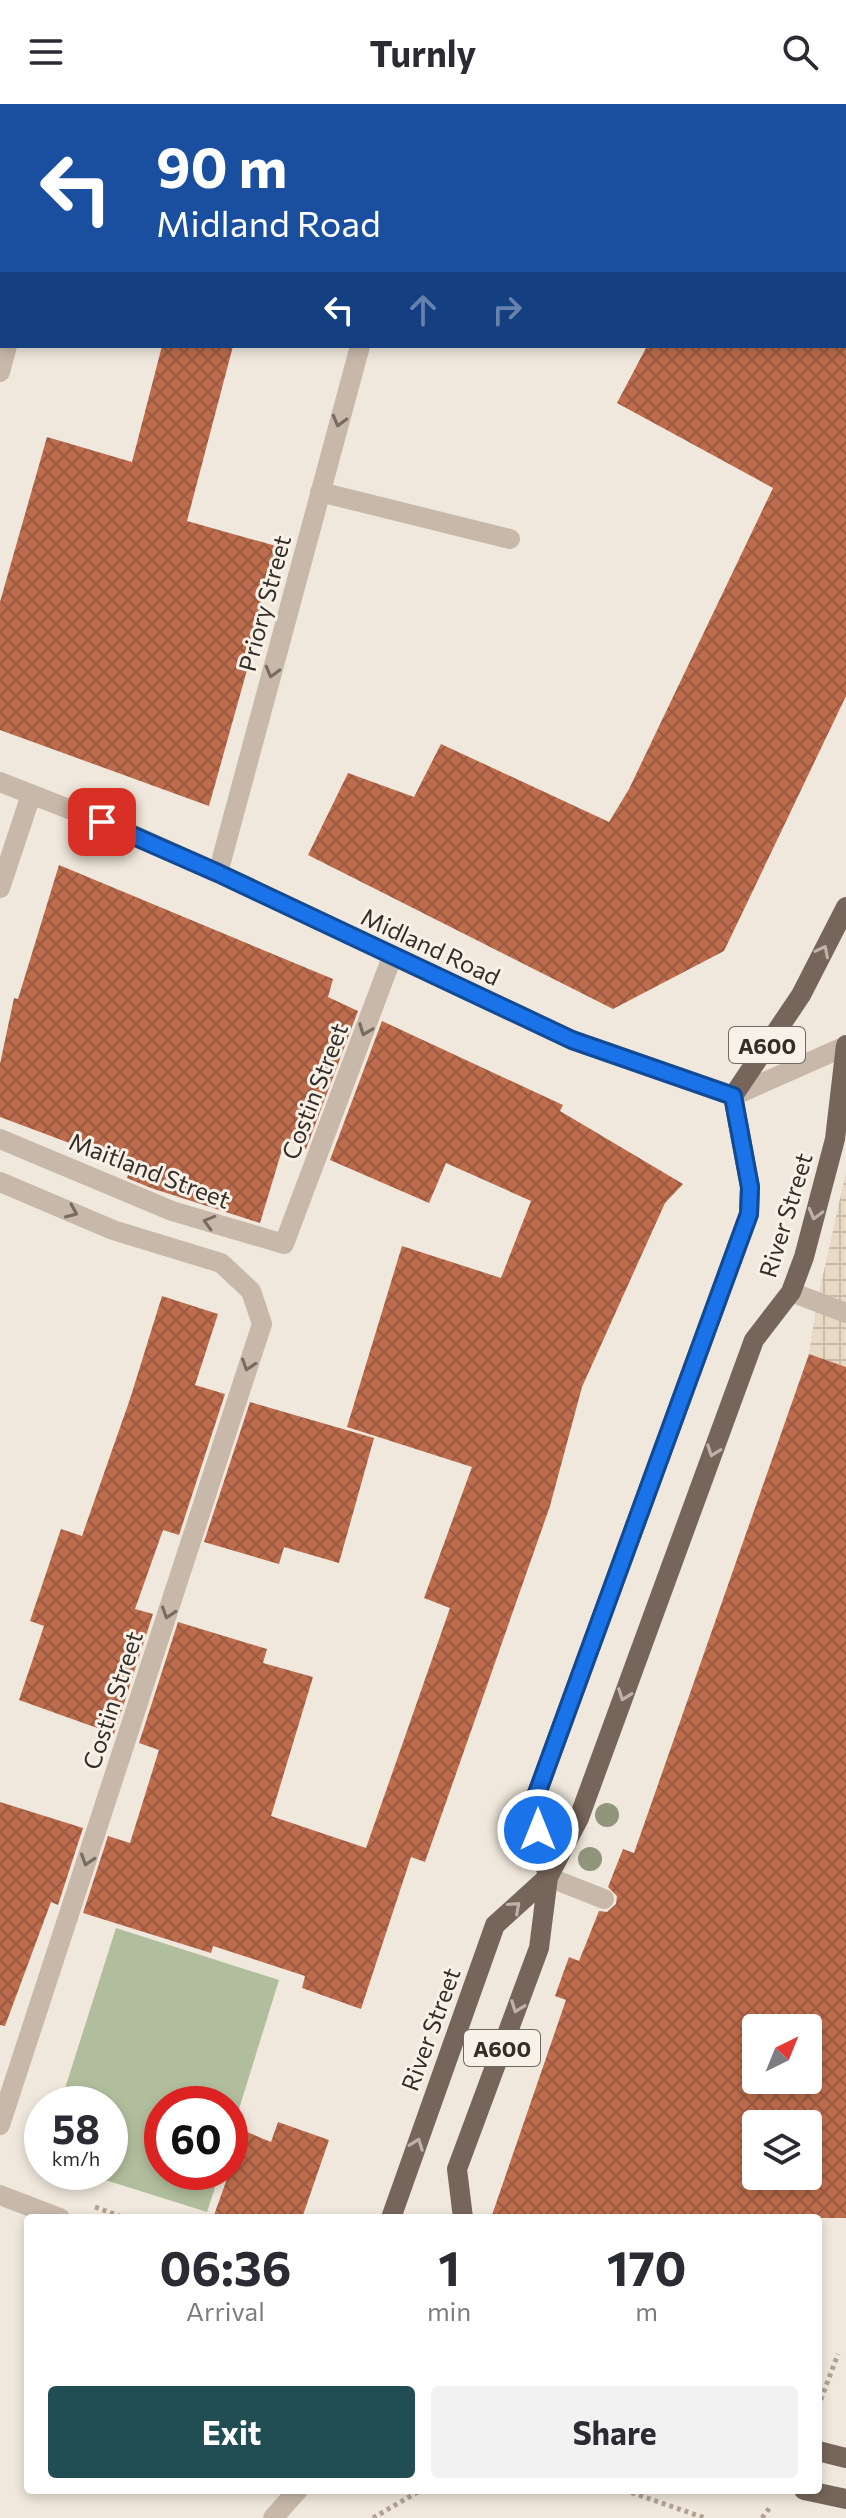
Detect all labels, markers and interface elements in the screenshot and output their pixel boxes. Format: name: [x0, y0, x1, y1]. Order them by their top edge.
icon: menu: [24, 30, 68, 74]
text: Turnly: [370, 30, 476, 74]
icon: search: [778, 30, 822, 74]
text: 90 m: [156, 131, 287, 200]
icon: left: [24, 136, 128, 240]
text: Midland Road: [156, 200, 381, 244]
icon: left: [317, 288, 361, 332]
icon: ahead: [401, 288, 445, 332]
icon: right: [485, 288, 529, 332]
one-way arrow: [332, 414, 349, 428]
street label: Priory Street: [232, 532, 296, 674]
one-way arrow: [265, 665, 281, 679]
pin: [68, 788, 136, 856]
icon: arrive: [80, 800, 124, 844]
street label: Midland Road: [357, 901, 505, 991]
one-way arrow: [814, 945, 829, 960]
street label: Costin Street: [275, 1019, 353, 1163]
one-way arrow: [358, 1022, 375, 1036]
road number: A600: [729, 1027, 805, 1063]
street label: Maitland Street: [65, 1126, 235, 1214]
street label: River Street: [752, 1149, 818, 1281]
one-way arrow: [64, 1203, 78, 1219]
one-way arrow: [807, 1207, 824, 1221]
one-way arrow: [203, 1215, 216, 1231]
one-way arrow: [242, 1358, 258, 1372]
one-way arrow: [706, 1443, 723, 1457]
one-way arrow: [161, 1605, 177, 1619]
street label: Costin Street: [76, 1627, 148, 1773]
one-way arrow: [617, 1687, 633, 1701]
position arrow: [496, 1788, 580, 1872]
one-way arrow: [80, 1852, 96, 1866]
one-way arrow: [505, 1902, 520, 1916]
street label: River Street: [394, 1963, 466, 2094]
one-way arrow: [510, 1999, 527, 2013]
north arrow: [742, 2014, 822, 2094]
map controls: [742, 2014, 822, 2190]
road number: A600: [464, 2030, 540, 2066]
speed limit sign: 60: [144, 2086, 248, 2190]
text: 58: [52, 2103, 100, 2152]
button: layers: [742, 2110, 822, 2190]
one-way arrow: [407, 2138, 423, 2152]
text: km/h: [52, 2146, 100, 2170]
text: 06:36: [160, 2237, 291, 2296]
text: 1: [438, 2237, 460, 2296]
text: 170: [607, 2237, 686, 2296]
text: Arrival: [186, 2295, 265, 2326]
text: min: [427, 2295, 471, 2326]
text: m: [635, 2295, 658, 2326]
button: Exit: [48, 2386, 415, 2478]
button: Share: [431, 2386, 798, 2478]

